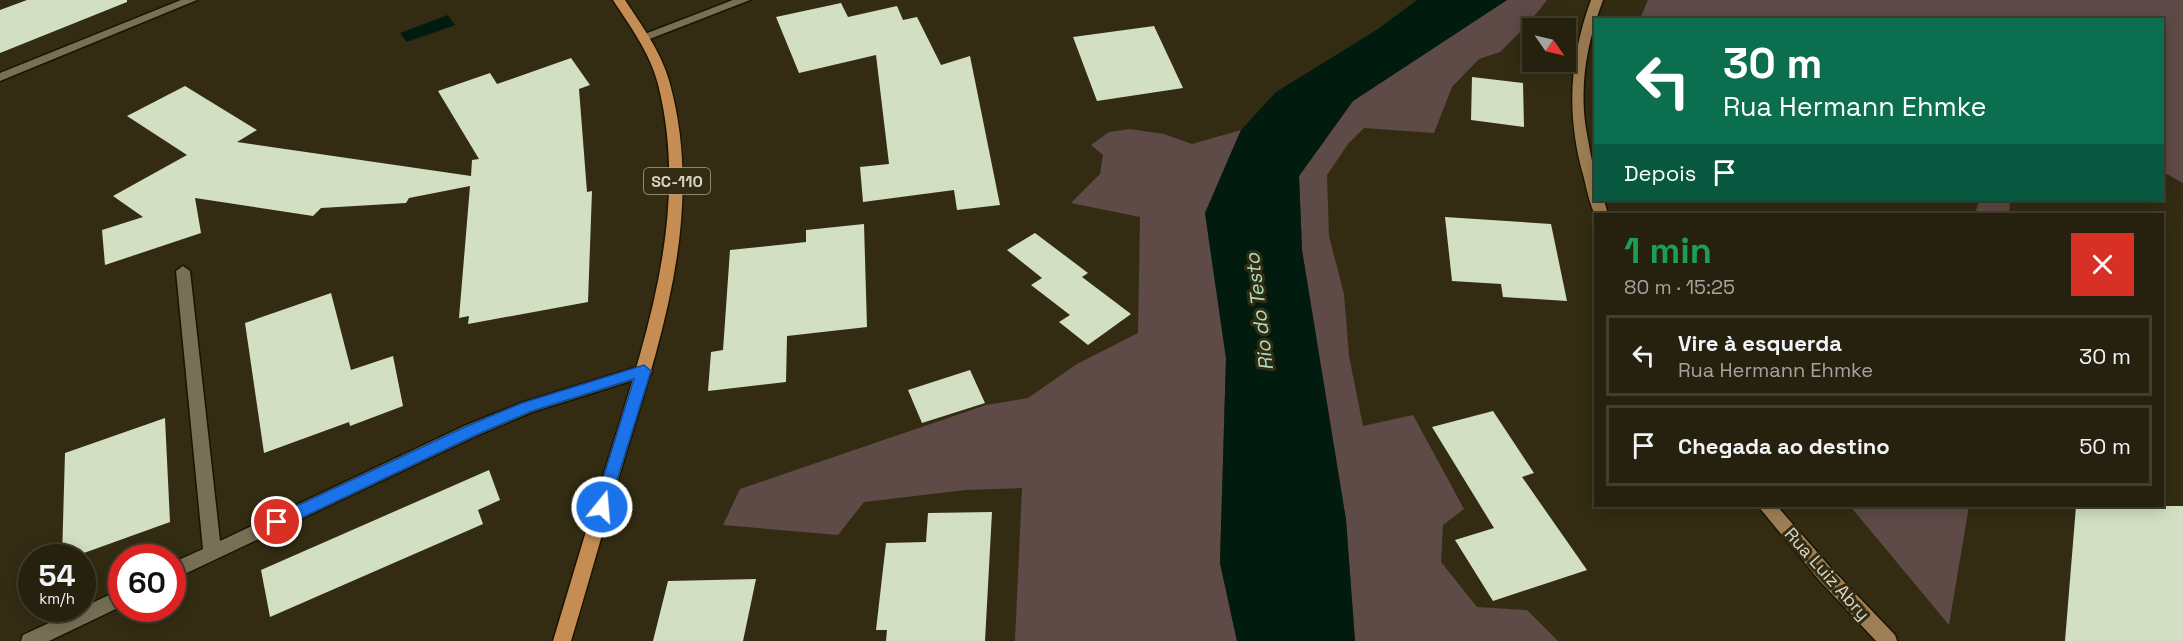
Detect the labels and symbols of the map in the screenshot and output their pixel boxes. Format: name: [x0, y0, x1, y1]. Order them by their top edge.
north arrow: [1522, 18, 1576, 72]
road number: SC-110: [644, 168, 710, 194]
water label: Rio do Testo: [1239, 251, 1279, 372]
position arrow: [570, 475, 634, 539]
pin: [251, 496, 302, 547]
street label: Rua Luiz Abry: [1780, 522, 1875, 625]
speed limit sign: 60: [108, 544, 186, 622]

